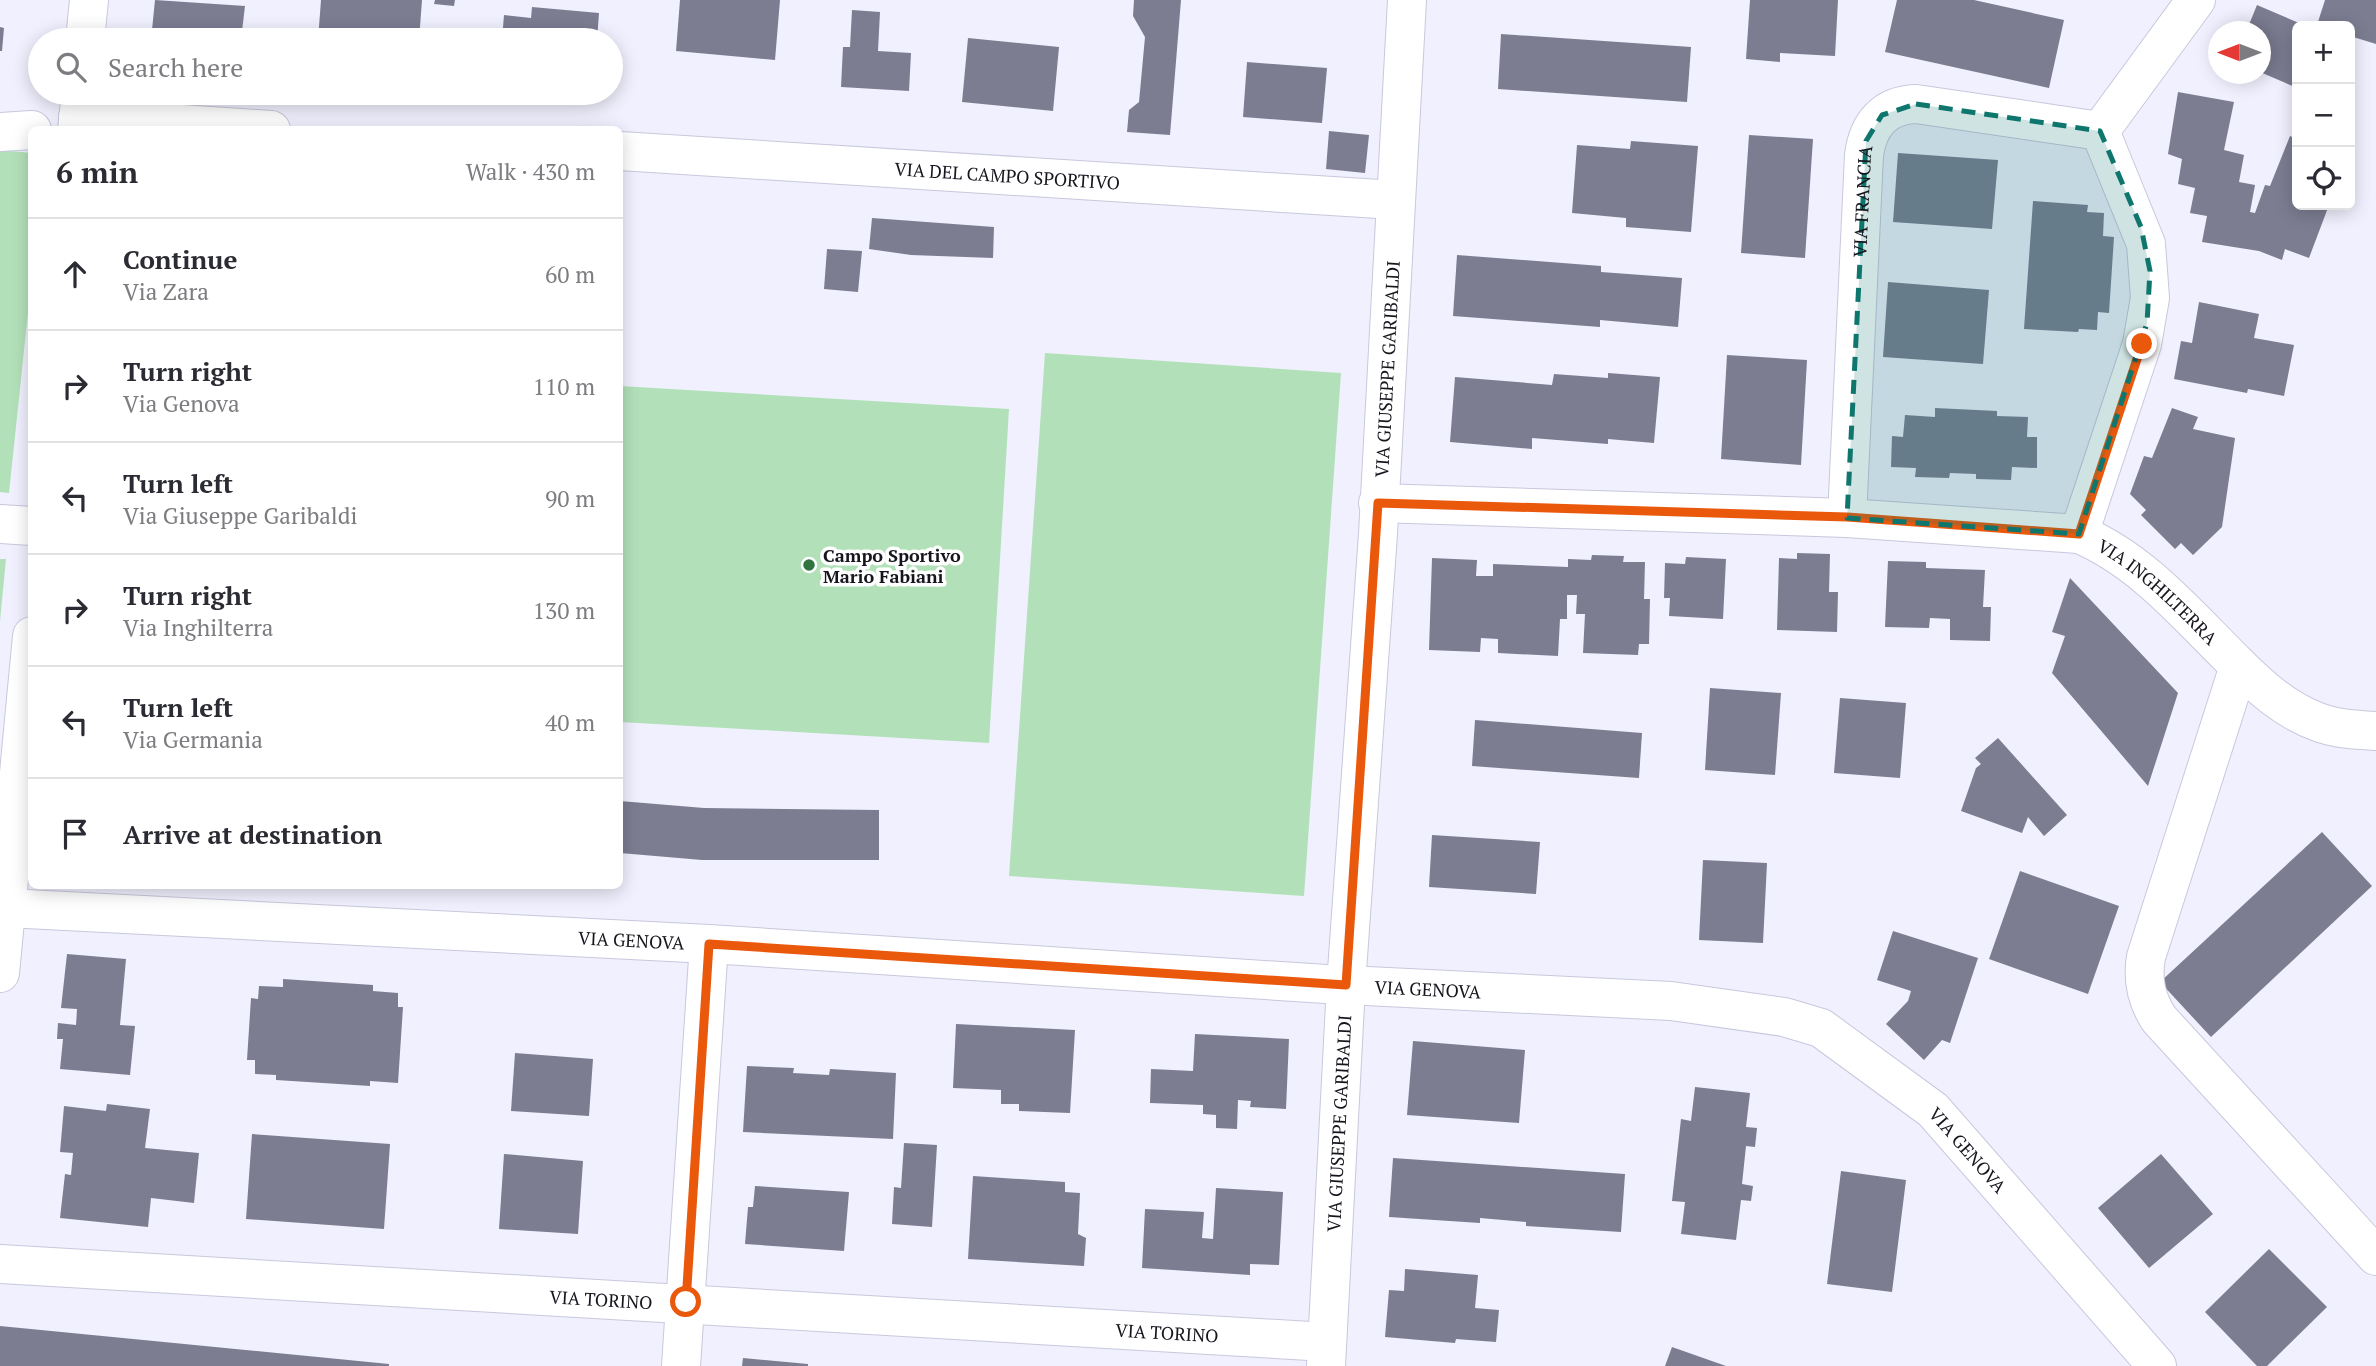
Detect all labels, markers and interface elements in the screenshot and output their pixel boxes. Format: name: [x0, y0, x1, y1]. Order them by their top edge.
north arrow: [2208, 21, 2271, 84]
map controls: [2292, 21, 2355, 210]
button: +: [2292, 21, 2355, 84]
search box: [28, 28, 623, 105]
icon: search: [52, 48, 90, 86]
text: Search here: [108, 50, 243, 84]
button: −: [2292, 84, 2355, 147]
street label: VIA FRANCIA: [1847, 143, 1878, 258]
button: locate: [2292, 147, 2355, 210]
text: 6 min: [56, 152, 138, 192]
text: Walk · 430 m: [466, 156, 595, 187]
street label: VIA DEL CAMPO SPORTIVO: [894, 156, 1121, 195]
text: Continue: [123, 242, 237, 276]
icon: ahead: [56, 255, 94, 293]
text: 60 m: [545, 259, 595, 290]
street label: VIA GIUSEPPE GARIBALDI: [1369, 260, 1405, 478]
text: Via Zara: [123, 276, 209, 307]
route end: [2126, 328, 2157, 359]
text: Turn right: [123, 354, 252, 388]
icon: right: [56, 367, 94, 405]
text: 110 m: [533, 371, 595, 402]
text: Via Genova: [123, 388, 240, 419]
text: Turn left: [123, 466, 233, 500]
icon: left: [56, 479, 94, 517]
text: 90 m: [545, 483, 595, 514]
text: Via Giuseppe Garibaldi: [123, 500, 358, 531]
street label: VIA INGHILTERRA: [2093, 533, 2223, 650]
place label: Campo Sportivo Mario Fabiani: [823, 543, 961, 588]
marker: Campo Sportivo Mario Fabiani: [801, 557, 817, 573]
text: Turn right: [123, 578, 252, 612]
icon: right: [56, 591, 94, 629]
text: 130 m: [533, 595, 595, 626]
text: Via Inghilterra: [123, 612, 273, 643]
text: Turn left: [123, 690, 233, 724]
icon: left: [56, 703, 94, 741]
text: 40 m: [545, 707, 595, 738]
text: Via Germania: [123, 724, 263, 755]
icon: arrive: [56, 815, 94, 853]
text: Arrive at destination: [123, 817, 382, 851]
street label: VIA GENOVA: [577, 925, 686, 955]
street label: VIA GENOVA: [1374, 974, 1482, 1004]
street label: VIA GIUSEPPE GARIBALDI: [1321, 1014, 1356, 1232]
street label: VIA GENOVA: [1924, 1102, 2012, 1198]
street label: VIA TORINO: [549, 1284, 653, 1314]
route start: [670, 1286, 701, 1317]
street label: VIA TORINO: [1115, 1318, 1219, 1348]

